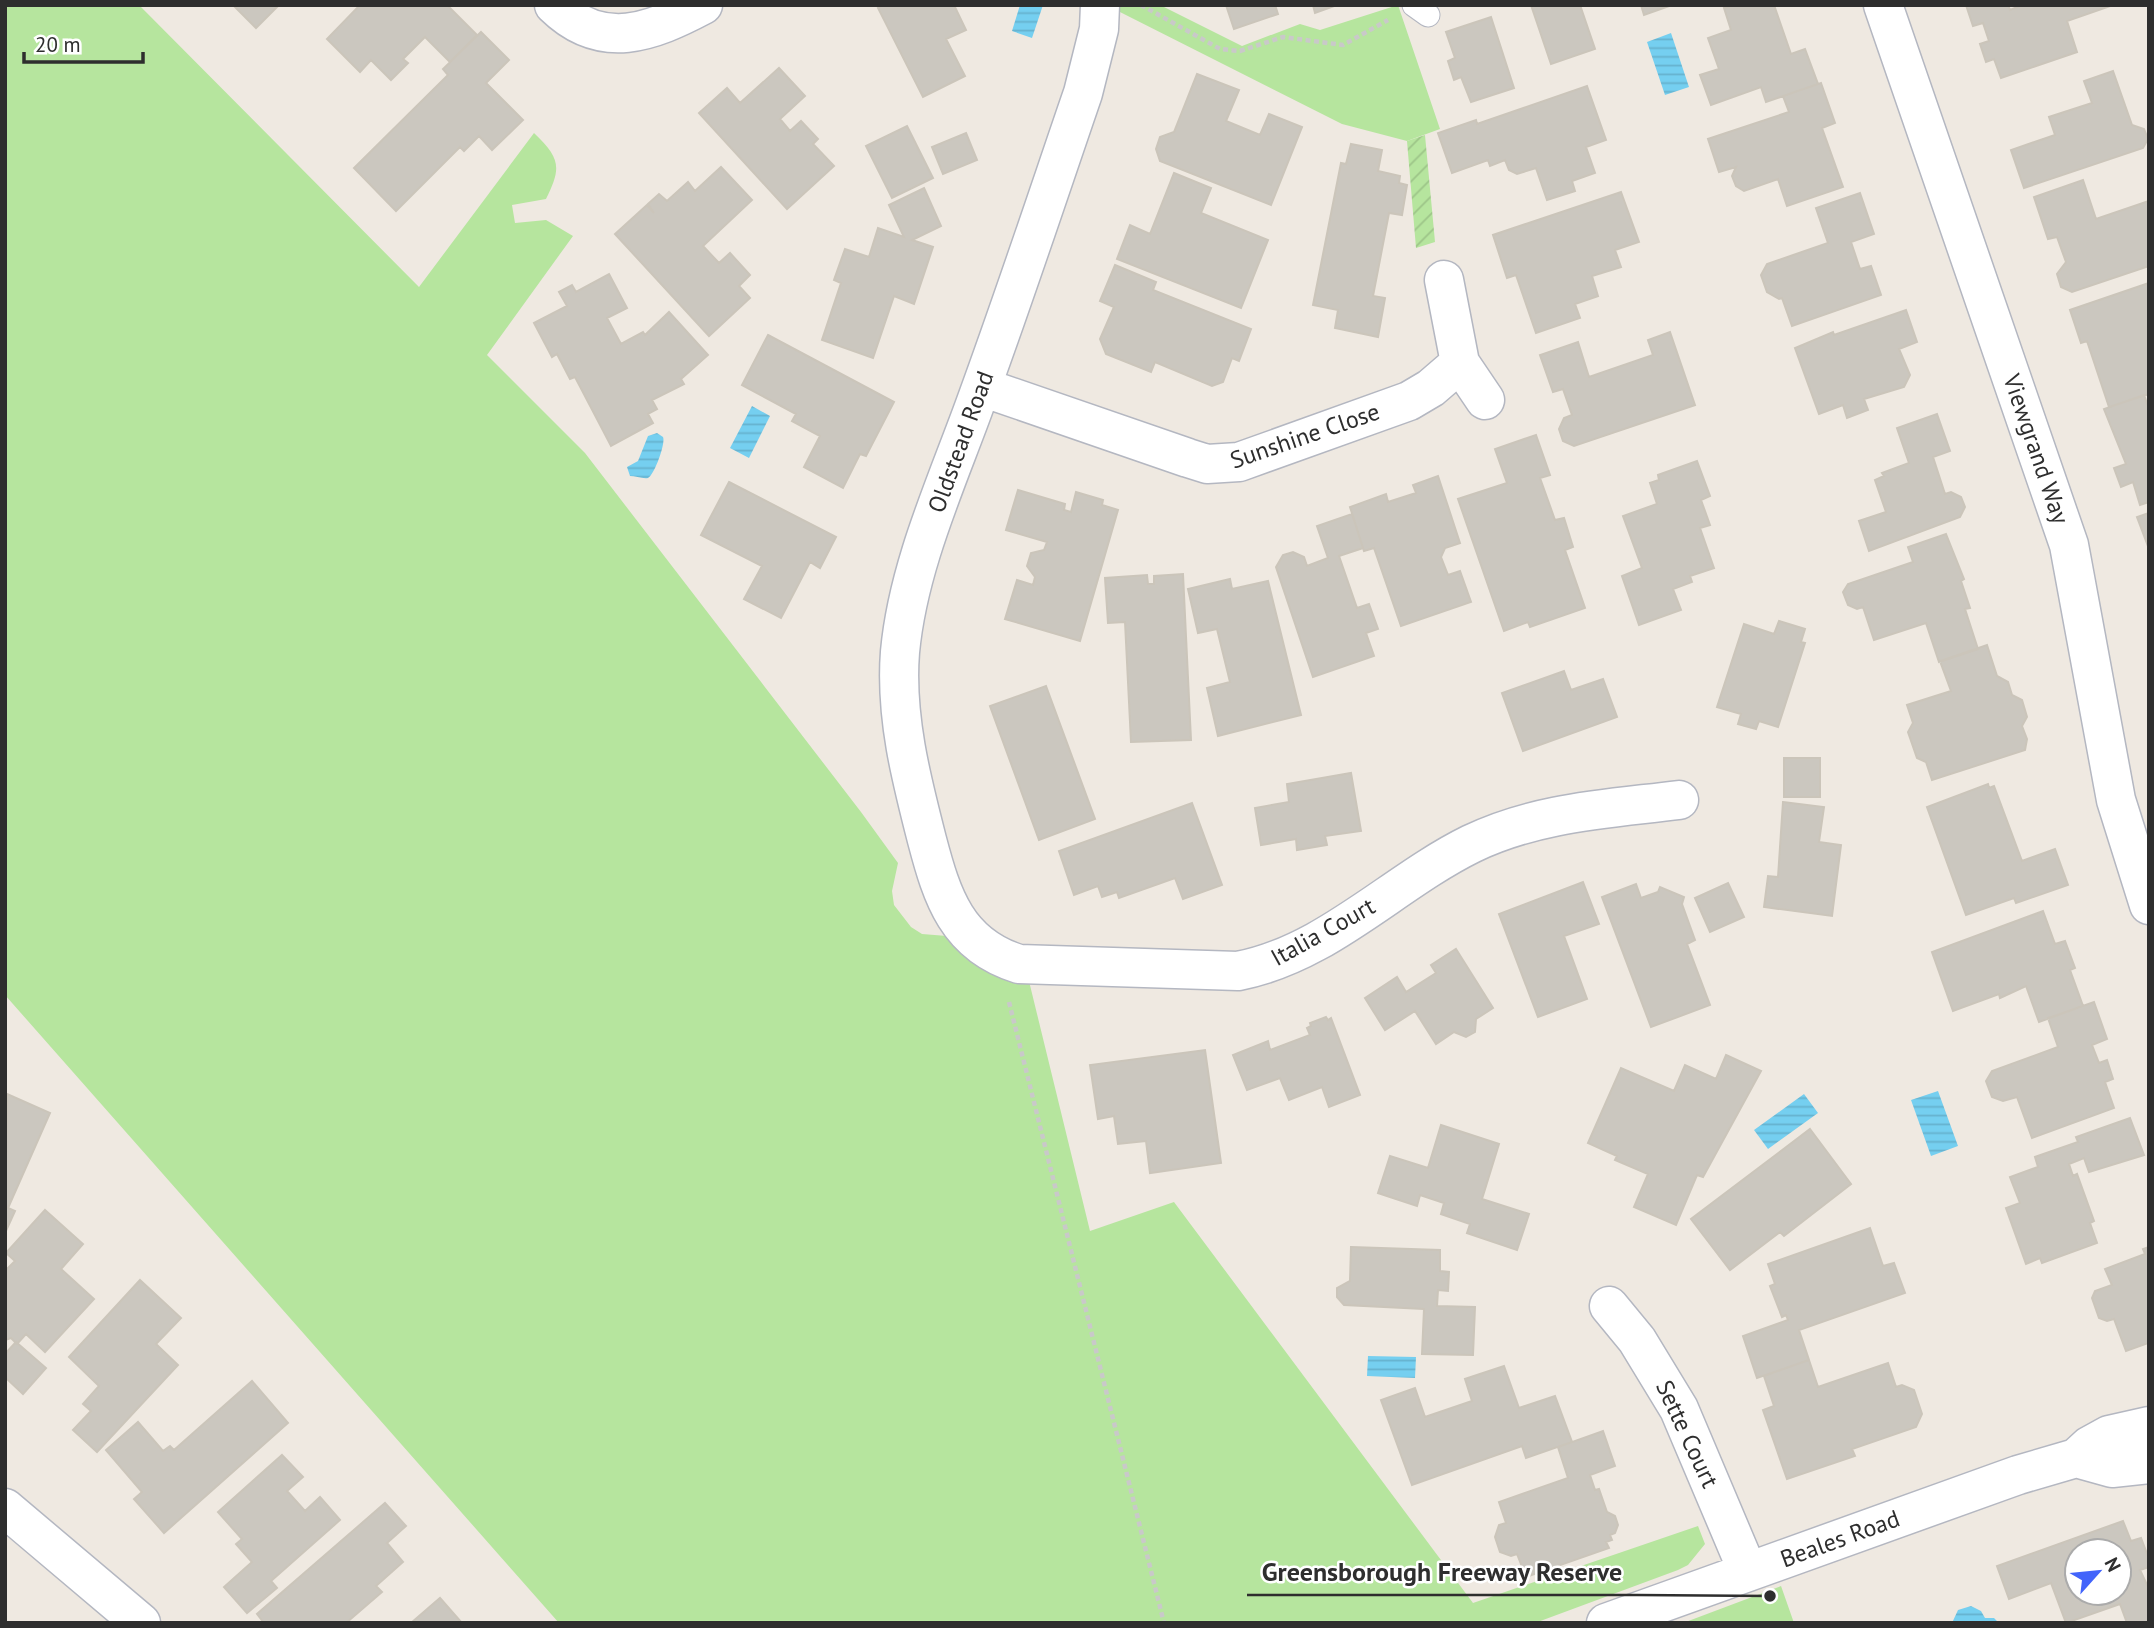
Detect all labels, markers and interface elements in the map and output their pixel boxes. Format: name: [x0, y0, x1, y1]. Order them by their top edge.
scale bar: [24, 21, 144, 65]
text: 20 m: [35, 31, 81, 58]
street label: Oldstead Road: [921, 367, 1000, 517]
street label: Viewgrand Way: [1996, 369, 2077, 528]
street label: Sunshine Close: [1226, 395, 1384, 476]
street label: Italia Court: [1265, 890, 1380, 973]
street label: Sette Court: [1649, 1375, 1726, 1493]
street label: Beales Road: [1776, 1503, 1904, 1574]
north arrow: [2063, 1537, 2133, 1607]
callout: Greensborough Freeway Reserve: [1247, 1548, 1637, 1595]
text: N: [2100, 1553, 2127, 1575]
text: Greensborough Freeway Reserve: [1262, 1555, 1622, 1588]

